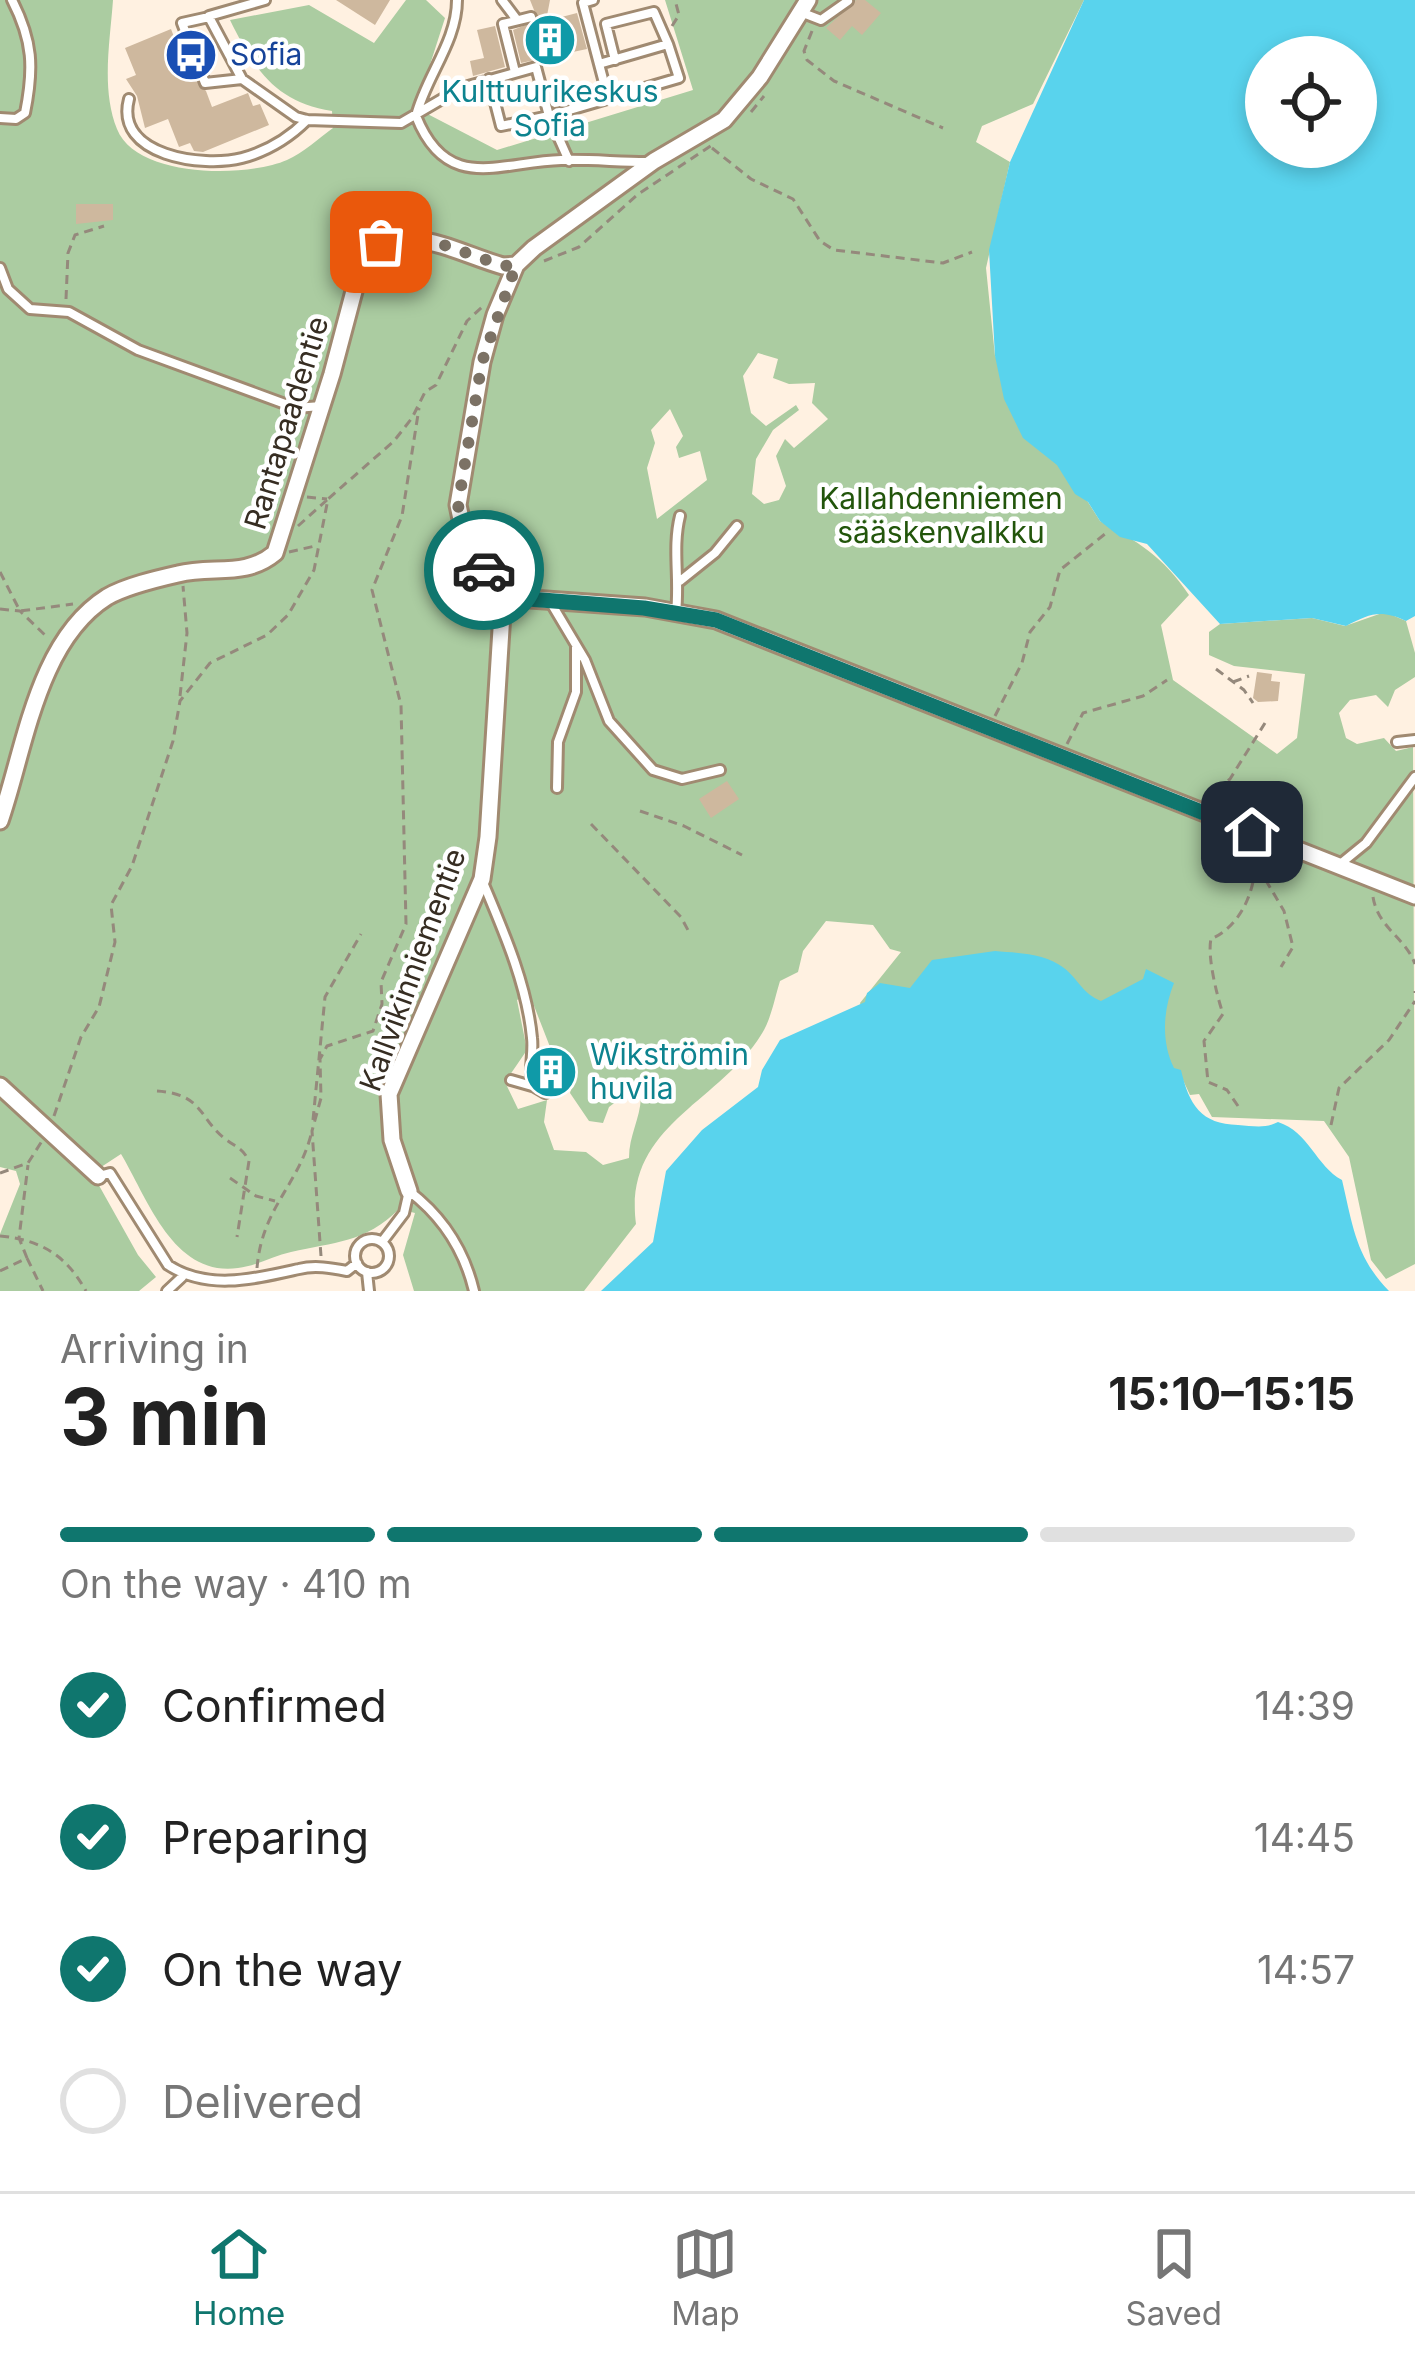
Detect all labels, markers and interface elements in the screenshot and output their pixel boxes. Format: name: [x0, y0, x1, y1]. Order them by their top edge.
building icon: Kulttuurikeskus Sofia: [522, 12, 578, 68]
bus stop icon: Sofia: [163, 27, 219, 83]
place label: Sofia: [230, 36, 302, 72]
map controls: [1245, 36, 1377, 168]
button: locate: [1245, 36, 1377, 168]
place label: Kulttuurikeskus Sofia: [441, 73, 659, 143]
pin: [330, 191, 432, 293]
icon: bag: [348, 209, 414, 275]
street label: Rantapaadentie: [237, 312, 336, 534]
park label: Kallahdenniemen sääskenvalkku: [819, 480, 1063, 550]
courier: [424, 510, 544, 630]
icon: car: [451, 537, 517, 603]
pin: [1201, 781, 1303, 883]
icon: home: [1219, 799, 1285, 865]
street label: Kallvikinniementie: [351, 843, 473, 1096]
place label: Wikströmin huvila: [590, 1036, 749, 1106]
building icon: Wikströmin huvila: [523, 1044, 579, 1100]
text: Arriving in: [60, 1325, 249, 1372]
text: 15:10–15:15: [1108, 1366, 1355, 1421]
text: 3 min: [60, 1369, 270, 1464]
text: On the way · 410 m: [60, 1560, 412, 1607]
icon: check: [60, 1672, 126, 1738]
text: Confirmed: [162, 1678, 387, 1733]
text: 14:39: [1254, 1682, 1355, 1729]
icon: check: [60, 1804, 126, 1870]
text: Preparing: [162, 1810, 369, 1865]
text: 14:45: [1254, 1814, 1355, 1861]
icon: check: [60, 1936, 126, 2002]
text: On the way: [162, 1942, 403, 1997]
text: 14:57: [1257, 1946, 1355, 1993]
text: Delivered: [162, 2074, 363, 2129]
tab: Home: [193, 2221, 285, 2333]
tab: Map: [671, 2221, 740, 2333]
tab: Saved: [1126, 2221, 1222, 2333]

